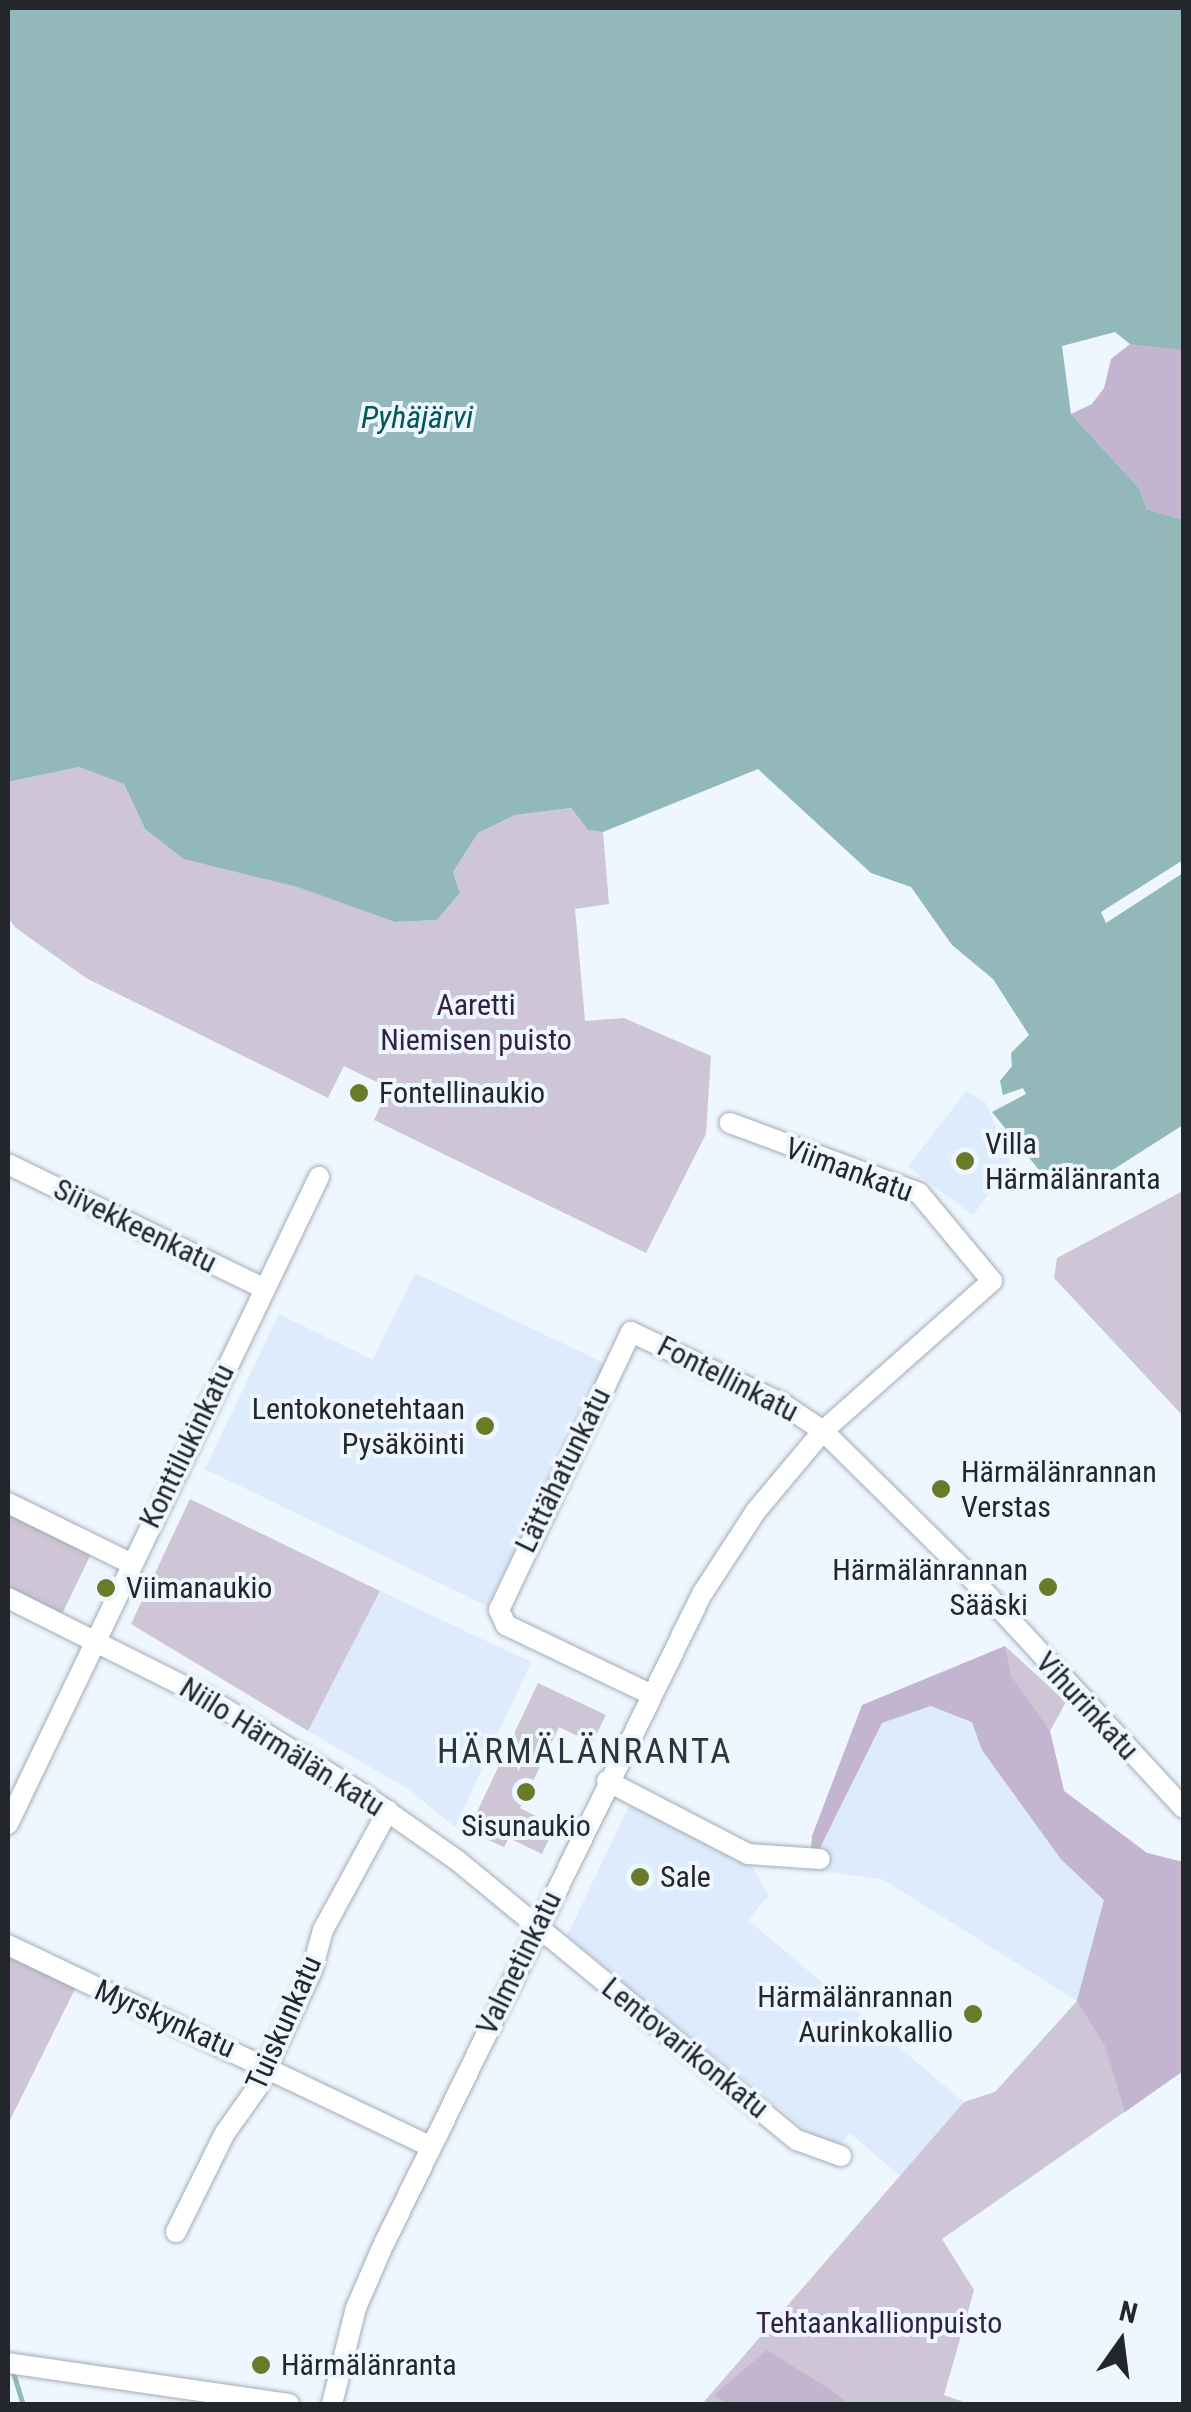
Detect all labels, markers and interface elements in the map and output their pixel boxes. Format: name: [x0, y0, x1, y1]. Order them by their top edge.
water label: Pyhäjärvi: [361, 398, 473, 436]
park label: Aaretti Niemisen puisto: [380, 987, 572, 1058]
place label: Fontellinaukio: [379, 1075, 545, 1111]
marker: Fontellinaukio: [348, 1082, 370, 1104]
place label: Villa Härmälänranta: [985, 1126, 1161, 1196]
street label: Viimankatu: [780, 1130, 918, 1210]
marker: Villa Härmälänranta: [954, 1150, 976, 1172]
street label: Siivekkeenkatu: [48, 1171, 222, 1281]
street label: Fontellinkatu: [652, 1328, 804, 1430]
street label: Konttilukinkatu: [132, 1358, 242, 1534]
street label: Lättähatunkatu: [508, 1382, 618, 1558]
place label: Lentokonetehtaan Pysäköinti: [252, 1391, 465, 1462]
marker: Lentokonetehtaan Pysäköinti: [474, 1415, 496, 1437]
place label: Härmälänrannan Verstas: [961, 1454, 1157, 1524]
marker: Härmälänrannan Verstas: [930, 1478, 952, 1500]
place label: Härmälänrannan Sääski: [832, 1552, 1028, 1622]
place label: Viimanaukio: [126, 1570, 272, 1606]
marker: Härmälänrannan Sääski: [1037, 1576, 1059, 1598]
marker: Viimanaukio: [95, 1577, 117, 1599]
street label: Vihurinkatu: [1028, 1645, 1146, 1767]
street label: Niilo Härmälän katu: [173, 1670, 391, 1824]
district label: HÄRMÄLÄNRANTA: [437, 1731, 733, 1773]
marker: Sisunaukio: [515, 1781, 537, 1803]
place label: Sisunaukio: [461, 1808, 591, 1844]
place label: Sale: [660, 1859, 711, 1895]
marker: Sale: [629, 1866, 651, 1888]
street label: Valmetinkatu: [469, 1885, 569, 2041]
street label: Tuiskunkatu: [238, 1950, 330, 2096]
street label: Lentovarikonkatu: [595, 1970, 775, 2126]
street label: Myrskynkatu: [89, 1972, 241, 2066]
place label: Härmälänrannan Aurinkokallio: [757, 1979, 953, 2050]
marker: Härmälänrannan Aurinkokallio: [962, 2003, 984, 2025]
north arrow: [1071, 2292, 1171, 2392]
text: N: [1116, 2294, 1141, 2330]
park label: Tehtaankallionpuisto: [756, 2305, 1002, 2341]
place label: Härmälänranta: [281, 2347, 457, 2383]
marker: Härmälänranta: [250, 2354, 272, 2376]

